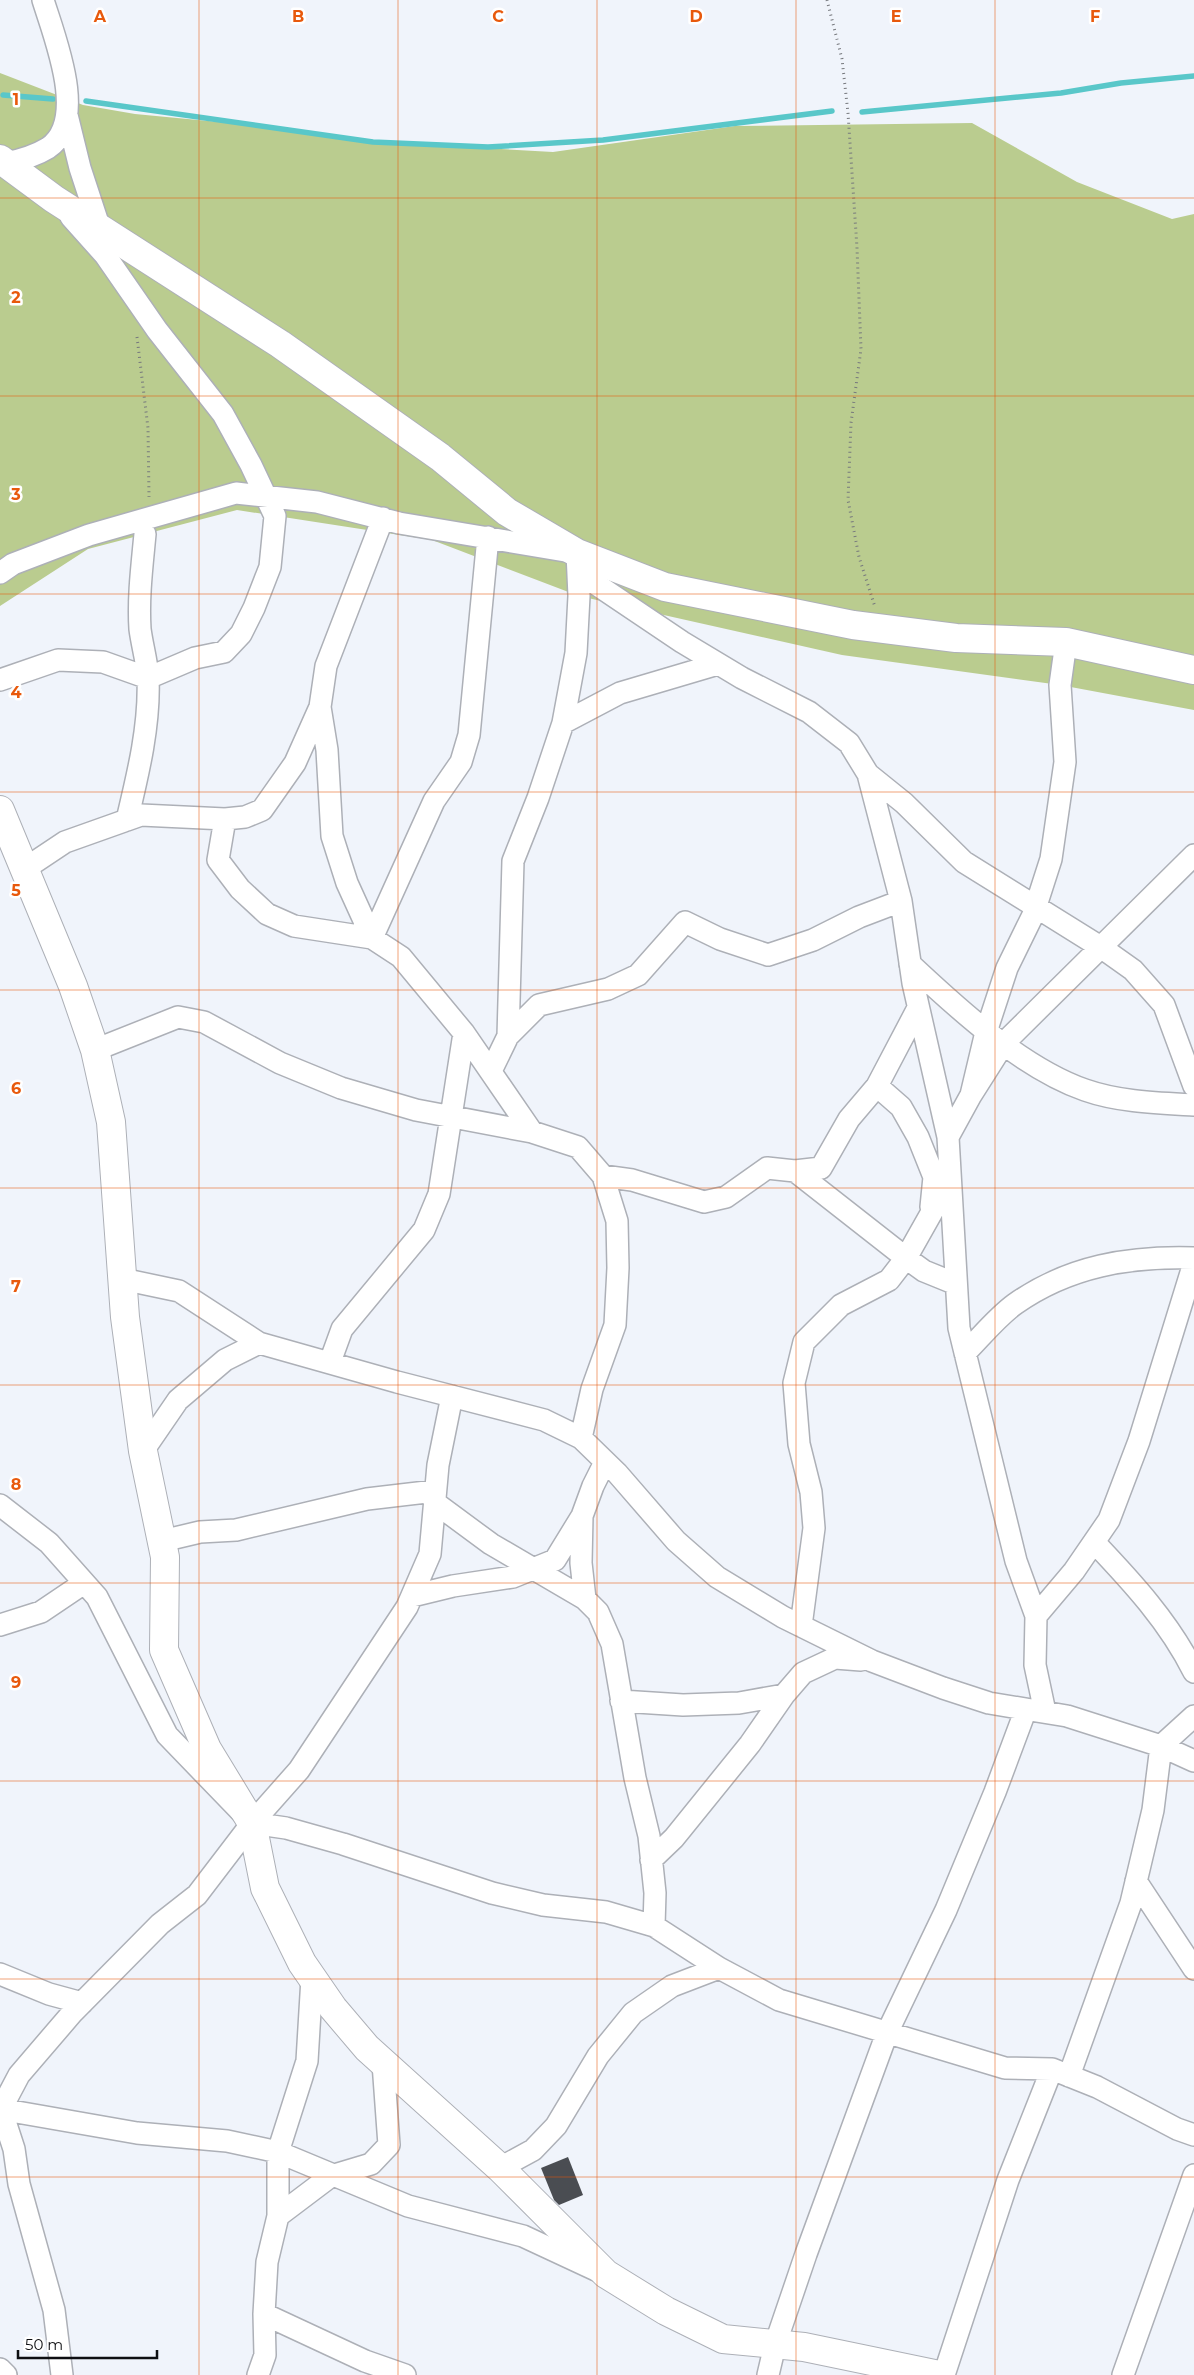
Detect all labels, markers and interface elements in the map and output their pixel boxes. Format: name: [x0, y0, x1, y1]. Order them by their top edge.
text: A: [93, 7, 107, 26]
text: B: [292, 7, 304, 26]
text: C: [492, 7, 504, 26]
text: D: [689, 7, 703, 26]
text: E: [891, 7, 901, 26]
text: F: [1090, 7, 1100, 26]
text: 1: [13, 90, 19, 109]
text: 2: [11, 288, 21, 307]
text: 3: [10, 485, 21, 504]
text: 4: [10, 683, 22, 702]
text: 5: [11, 881, 21, 900]
text: 6: [11, 1079, 21, 1098]
text: 7: [11, 1277, 21, 1296]
text: 8: [11, 1475, 21, 1494]
text: 9: [11, 1673, 21, 1692]
scale bar: [18, 2328, 156, 2360]
text: 50 m: [25, 2335, 63, 2354]

